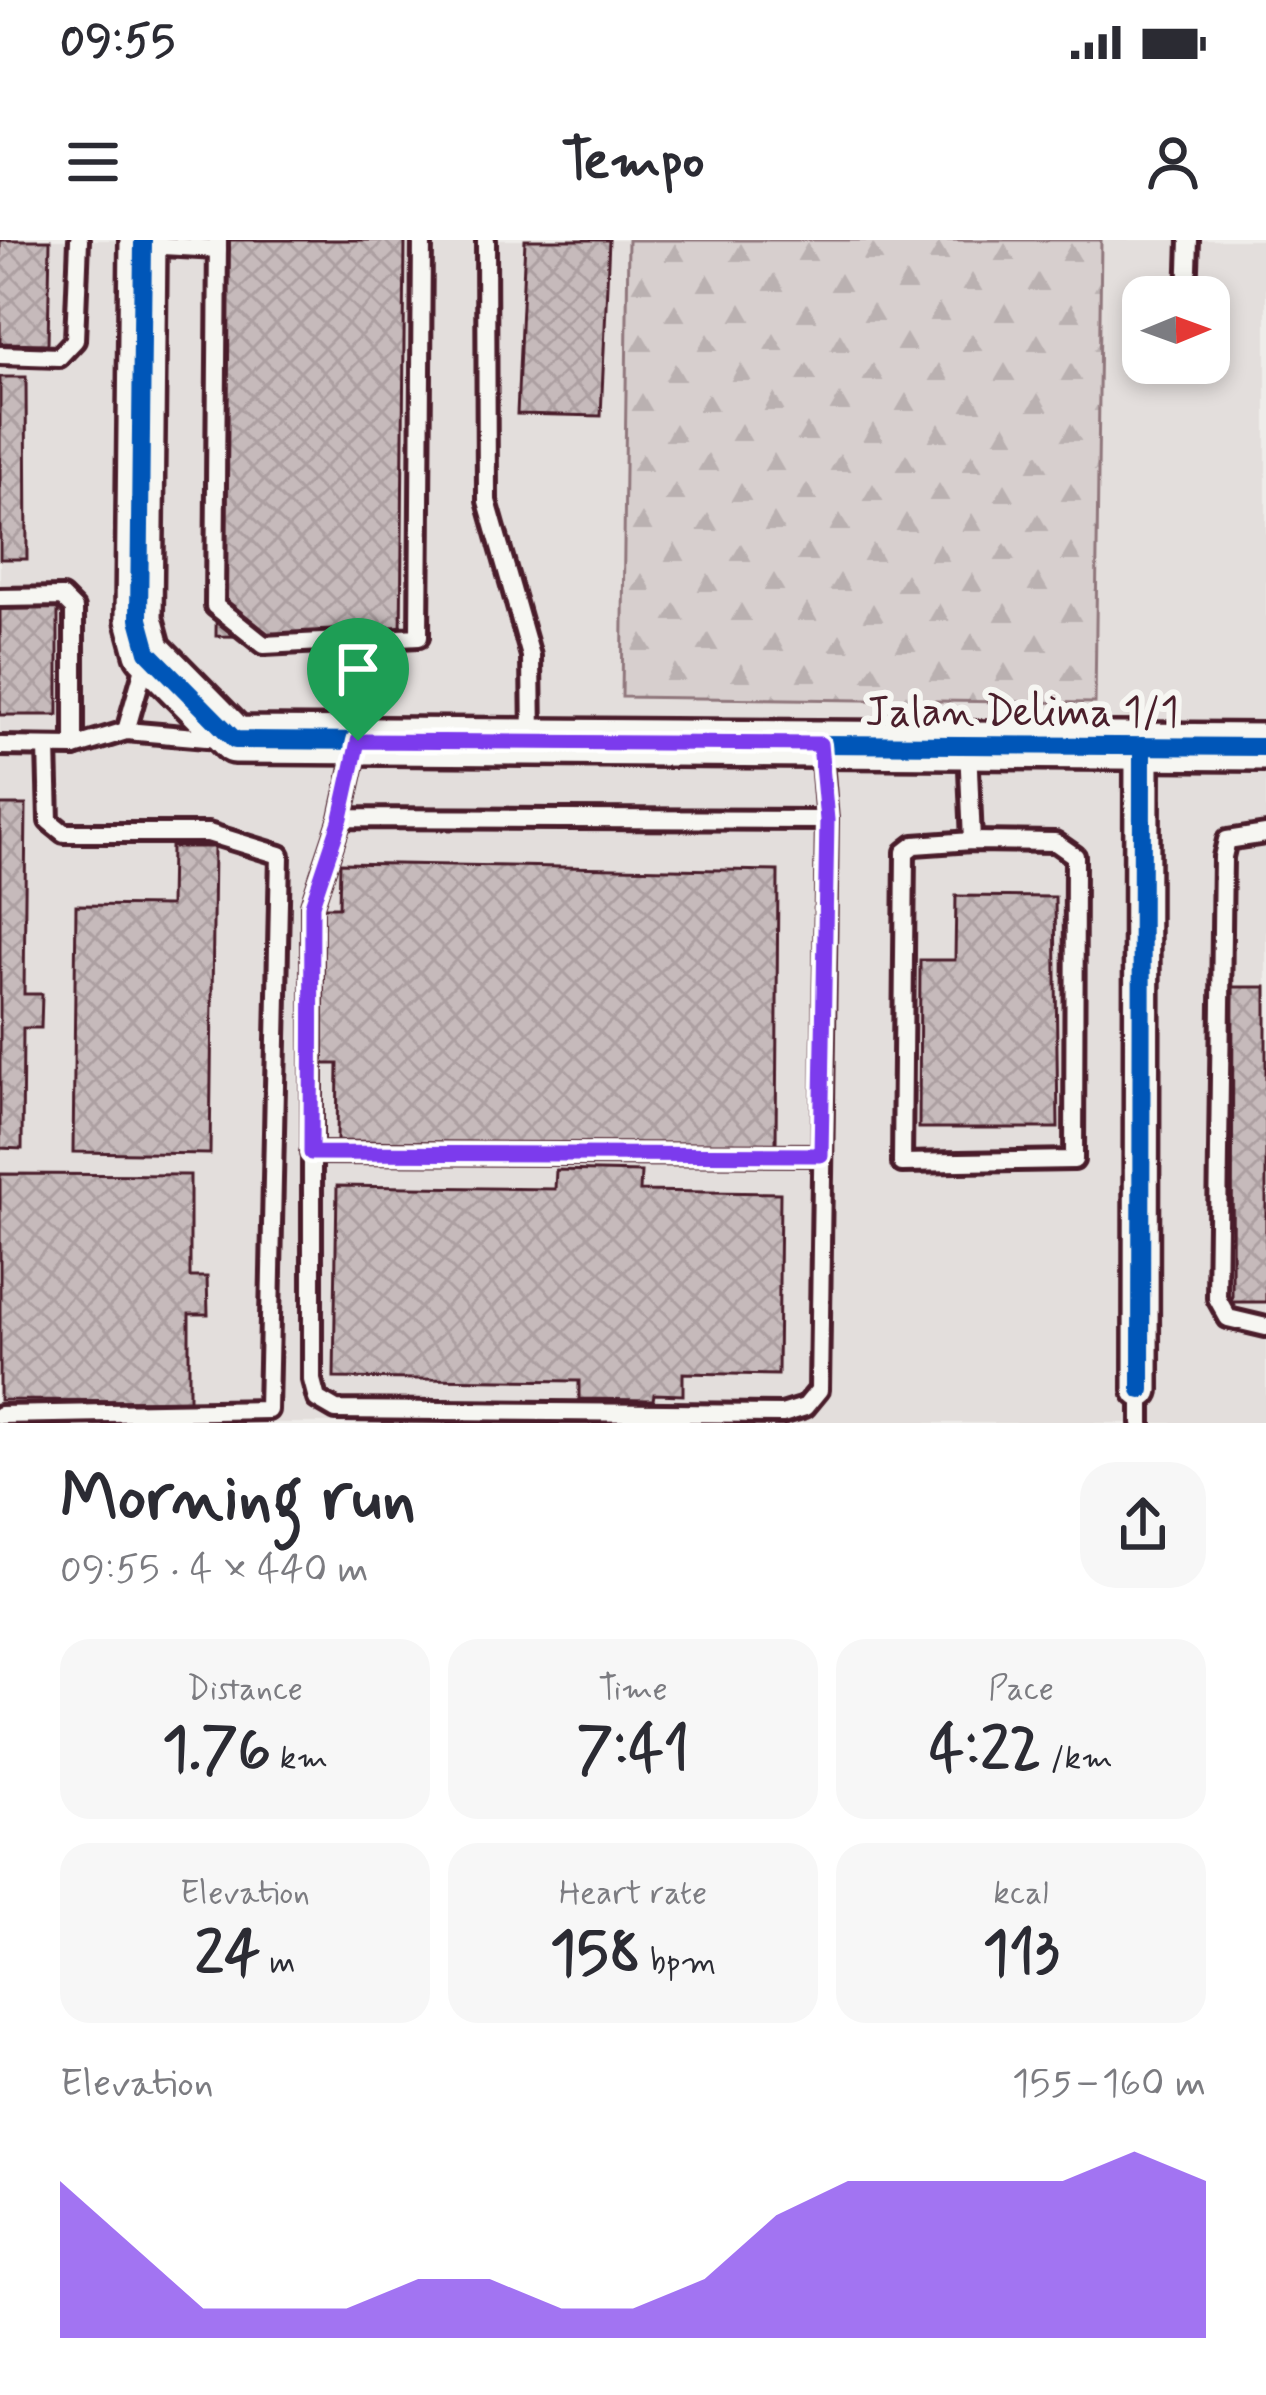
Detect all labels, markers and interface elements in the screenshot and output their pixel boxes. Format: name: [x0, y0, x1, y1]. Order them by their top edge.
text: 09:55: [60, 13, 175, 72]
text: Tempo: [562, 127, 704, 198]
icon: menu: [60, 129, 126, 195]
icon: person: [1140, 129, 1206, 195]
north arrow: [1122, 276, 1230, 384]
map controls: [1122, 276, 1230, 384]
pin: [307, 618, 409, 741]
icon: arrive: [325, 636, 391, 702]
street label: Jalan Delima 1/1: [865, 686, 1179, 741]
text: Morning run: [60, 1457, 416, 1543]
button: share: [1080, 1462, 1206, 1588]
text: 09:55 · 4 × 440 m: [60, 1545, 369, 1596]
text: Distance: [187, 1668, 303, 1712]
text: Time: [598, 1668, 668, 1712]
text: Pace: [988, 1668, 1054, 1712]
text: 1.76: [162, 1712, 271, 1791]
text: 7:41: [576, 1712, 690, 1791]
text: 4:22: [929, 1712, 1041, 1791]
text: km: [271, 1737, 328, 1781]
text: /km: [1041, 1737, 1113, 1781]
text: Elevation: [180, 1872, 310, 1916]
text: Heart rate: [559, 1872, 707, 1916]
text: kcal: [993, 1872, 1049, 1916]
text: 24: [194, 1916, 260, 1995]
text: 158: [550, 1916, 641, 1995]
text: 113: [982, 1916, 1060, 1995]
text: m: [260, 1941, 296, 1985]
text: bpm: [641, 1941, 716, 1985]
text: Elevation: [60, 2059, 214, 2110]
text: 155–160 m: [1012, 2059, 1206, 2110]

